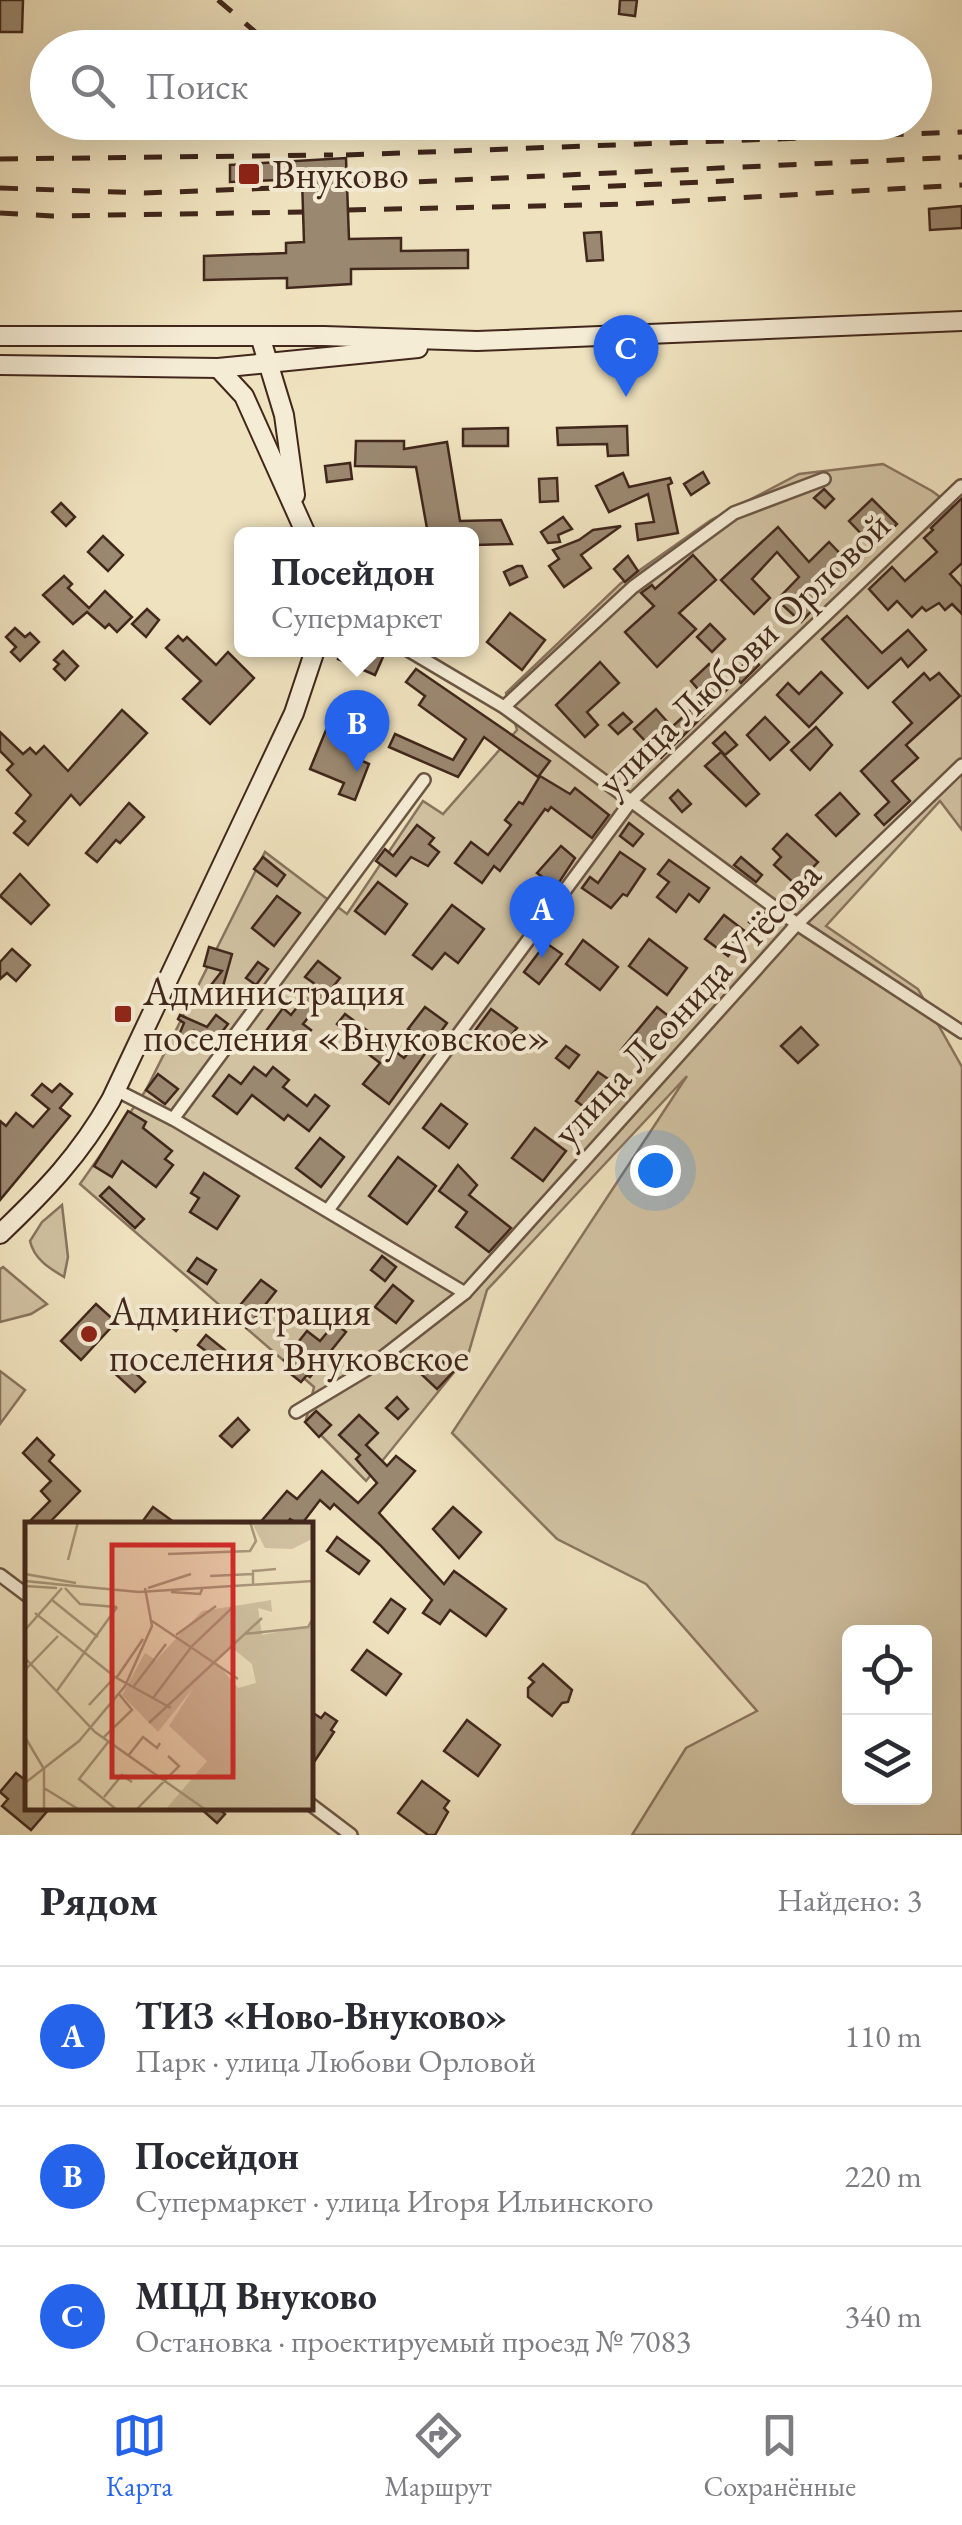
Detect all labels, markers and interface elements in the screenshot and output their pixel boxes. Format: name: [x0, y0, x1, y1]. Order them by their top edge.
search box: [30, 30, 932, 140]
icon: search: [65, 58, 120, 113]
text: Поиск: [145, 61, 248, 110]
place label: Внуково: [272, 148, 409, 200]
marker: Внуково: [236, 161, 262, 187]
pin: C: [594, 314, 658, 397]
street label: улица Любови Орловой: [585, 499, 901, 807]
popup: [234, 527, 479, 657]
text: Посейдон: [271, 547, 435, 596]
text: Супермаркет: [271, 596, 442, 638]
pin: B: [324, 690, 390, 772]
street label: улица Леонида Утёсова: [540, 849, 832, 1157]
pin: A: [510, 876, 574, 958]
place label: Администрация поселения «Внуковское»: [142, 965, 551, 1063]
marker: Администрация поселения «Внуковское»: [112, 1003, 134, 1025]
your location: [630, 1145, 681, 1196]
place label: Администрация поселения Внуковское: [108, 1285, 469, 1383]
marker: Администрация поселения Внуковское: [78, 1323, 100, 1345]
inset map: [25, 1522, 312, 1810]
map controls: [842, 1625, 932, 1805]
button: locate: [842, 1625, 932, 1715]
button: layers: [842, 1715, 932, 1805]
text: Рядом: [40, 1873, 158, 1928]
text: Найдено: 3: [777, 1879, 922, 1921]
text: ТИЗ «Ново-Внуково»: [135, 1991, 507, 2040]
text: A: [61, 2015, 84, 2057]
text: 110 m: [845, 2015, 922, 2057]
text: Парк · улица Любови Орловой: [135, 2040, 536, 2082]
text: Посейдон: [135, 2131, 299, 2180]
text: B: [62, 2155, 83, 2197]
text: 220 m: [845, 2155, 922, 2197]
text: Супермаркет · улица Игоря Ильинского: [135, 2180, 654, 2222]
text: МЦД Внуково: [135, 2271, 377, 2320]
text: C: [61, 2295, 84, 2337]
text: 340 m: [845, 2295, 922, 2337]
text: Остановка · проектируемый проезд № 7083: [135, 2320, 691, 2362]
tab: Карта: [106, 2408, 173, 2504]
tab: Маршрут: [384, 2408, 492, 2504]
tab: Сохранённые: [703, 2408, 856, 2504]

